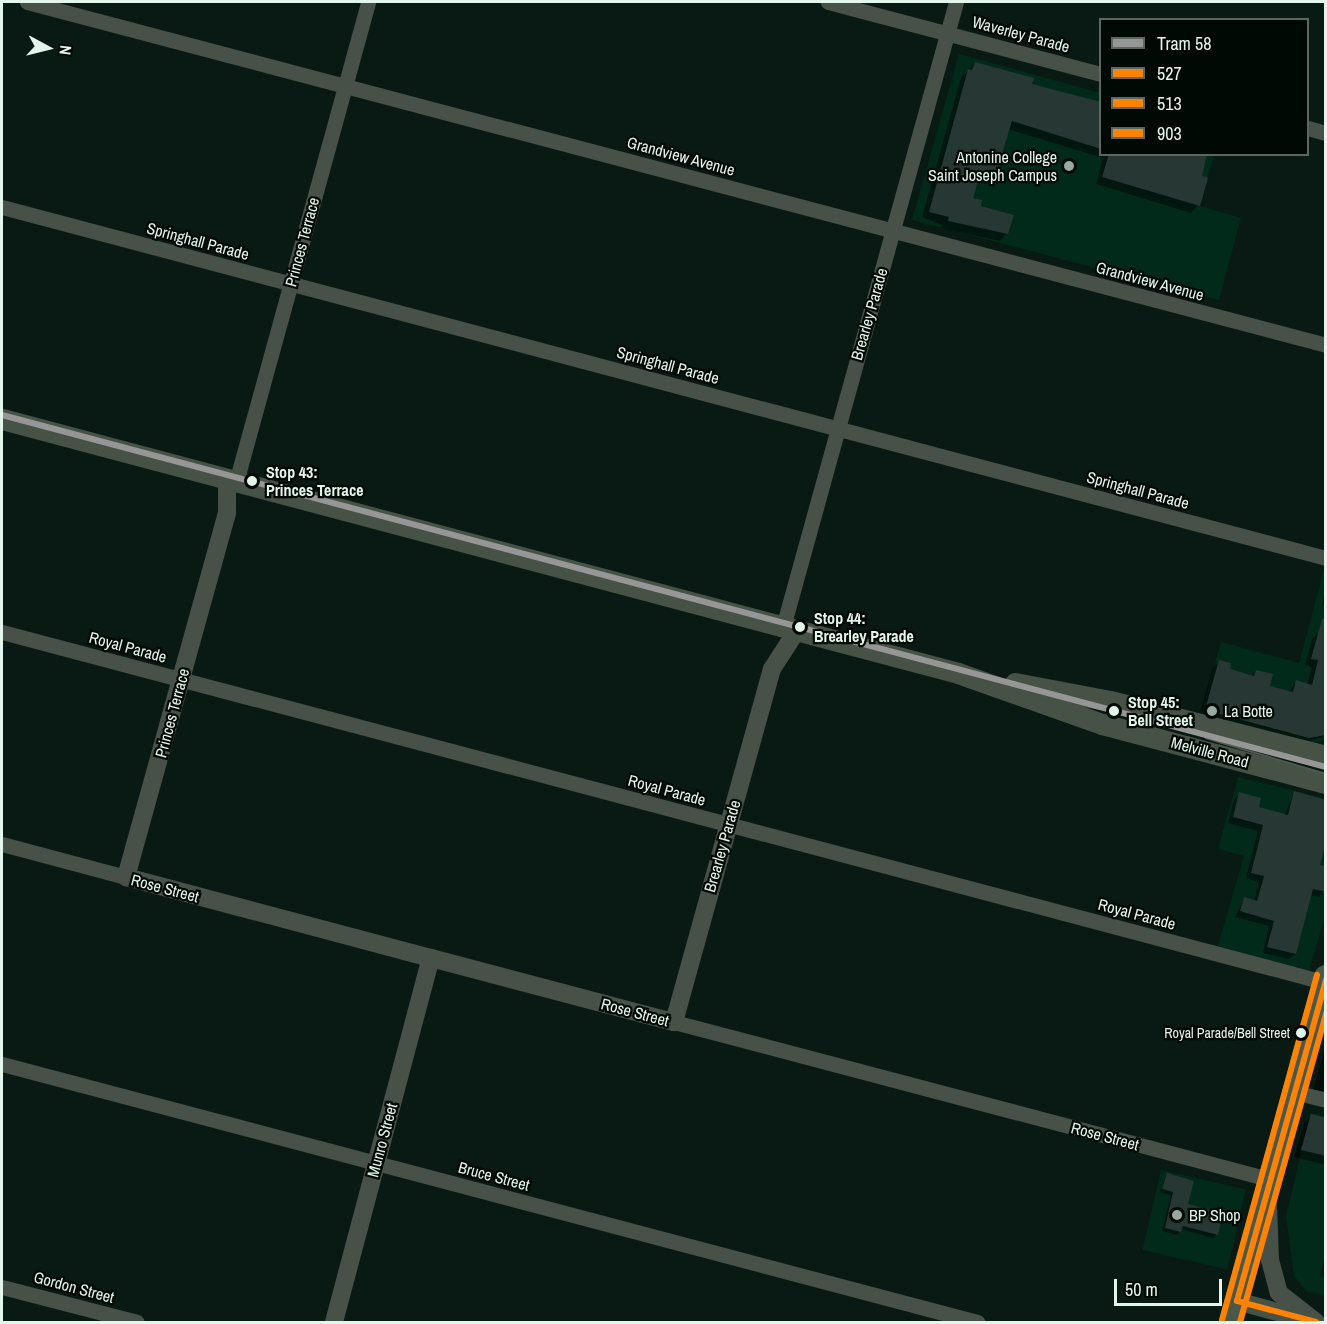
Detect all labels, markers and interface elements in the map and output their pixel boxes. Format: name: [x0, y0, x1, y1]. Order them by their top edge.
street label: Waverley Parade: [970, 12, 1072, 56]
north arrow: [18, 18, 78, 78]
legend: [1099, 18, 1309, 156]
text: Tram 58: [1157, 31, 1211, 56]
text: N: [54, 44, 77, 56]
text: 527: [1157, 61, 1182, 86]
text: 513: [1157, 91, 1182, 116]
text: 903: [1157, 121, 1182, 146]
street label: Grandview Avenue: [625, 132, 737, 180]
place label: Antonine College Saint Joseph Campus: [928, 147, 1057, 185]
marker: Antonine College Saint Joseph Campus: [1062, 159, 1076, 173]
street label: Princes Terrace: [281, 195, 323, 289]
street label: Springhall Parade: [145, 218, 251, 264]
street label: Grandview Avenue: [1094, 257, 1206, 305]
street label: Brearley Parade: [847, 266, 891, 362]
street label: Springhall Parade: [615, 342, 721, 388]
place label: Stop 43: Princes Terrace: [266, 462, 364, 500]
street label: Springhall Parade: [1085, 467, 1191, 513]
marker: Stop 43: Princes Terrace: [243, 472, 261, 490]
place label: Stop 44: Brearley Parade: [814, 608, 914, 646]
marker: Stop 44: Brearley Parade: [791, 618, 809, 636]
street label: Royal Parade: [87, 627, 169, 667]
street label: Princes Terrace: [151, 666, 193, 760]
place label: Stop 45: Bell Street: [1128, 692, 1193, 730]
place label: La Botte: [1224, 701, 1273, 721]
marker: Stop 45: Bell Street: [1105, 702, 1123, 720]
marker: La Botte: [1205, 704, 1219, 718]
street label: Melville Road: [1169, 732, 1251, 772]
street label: Royal Parade: [626, 770, 708, 810]
street label: Brearley Parade: [700, 798, 744, 894]
street label: Rose Street: [129, 870, 201, 906]
street label: Royal Parade: [1096, 894, 1178, 934]
street label: Rose Street: [599, 994, 671, 1030]
place label: Royal Parade/Bell Street: [1164, 1025, 1290, 1041]
marker: Royal Parade/Bell Street: [1295, 1027, 1307, 1039]
street label: Munro Street: [363, 1101, 401, 1179]
street label: Rose Street: [1069, 1118, 1141, 1154]
street label: Bruce Street: [456, 1157, 532, 1195]
place label: BP Shop: [1189, 1205, 1241, 1225]
marker: BP Shop: [1170, 1208, 1184, 1222]
street label: Gordon Street: [32, 1267, 116, 1307]
scale bar: [1117, 1267, 1225, 1305]
text: 50 m: [1125, 1277, 1158, 1302]

